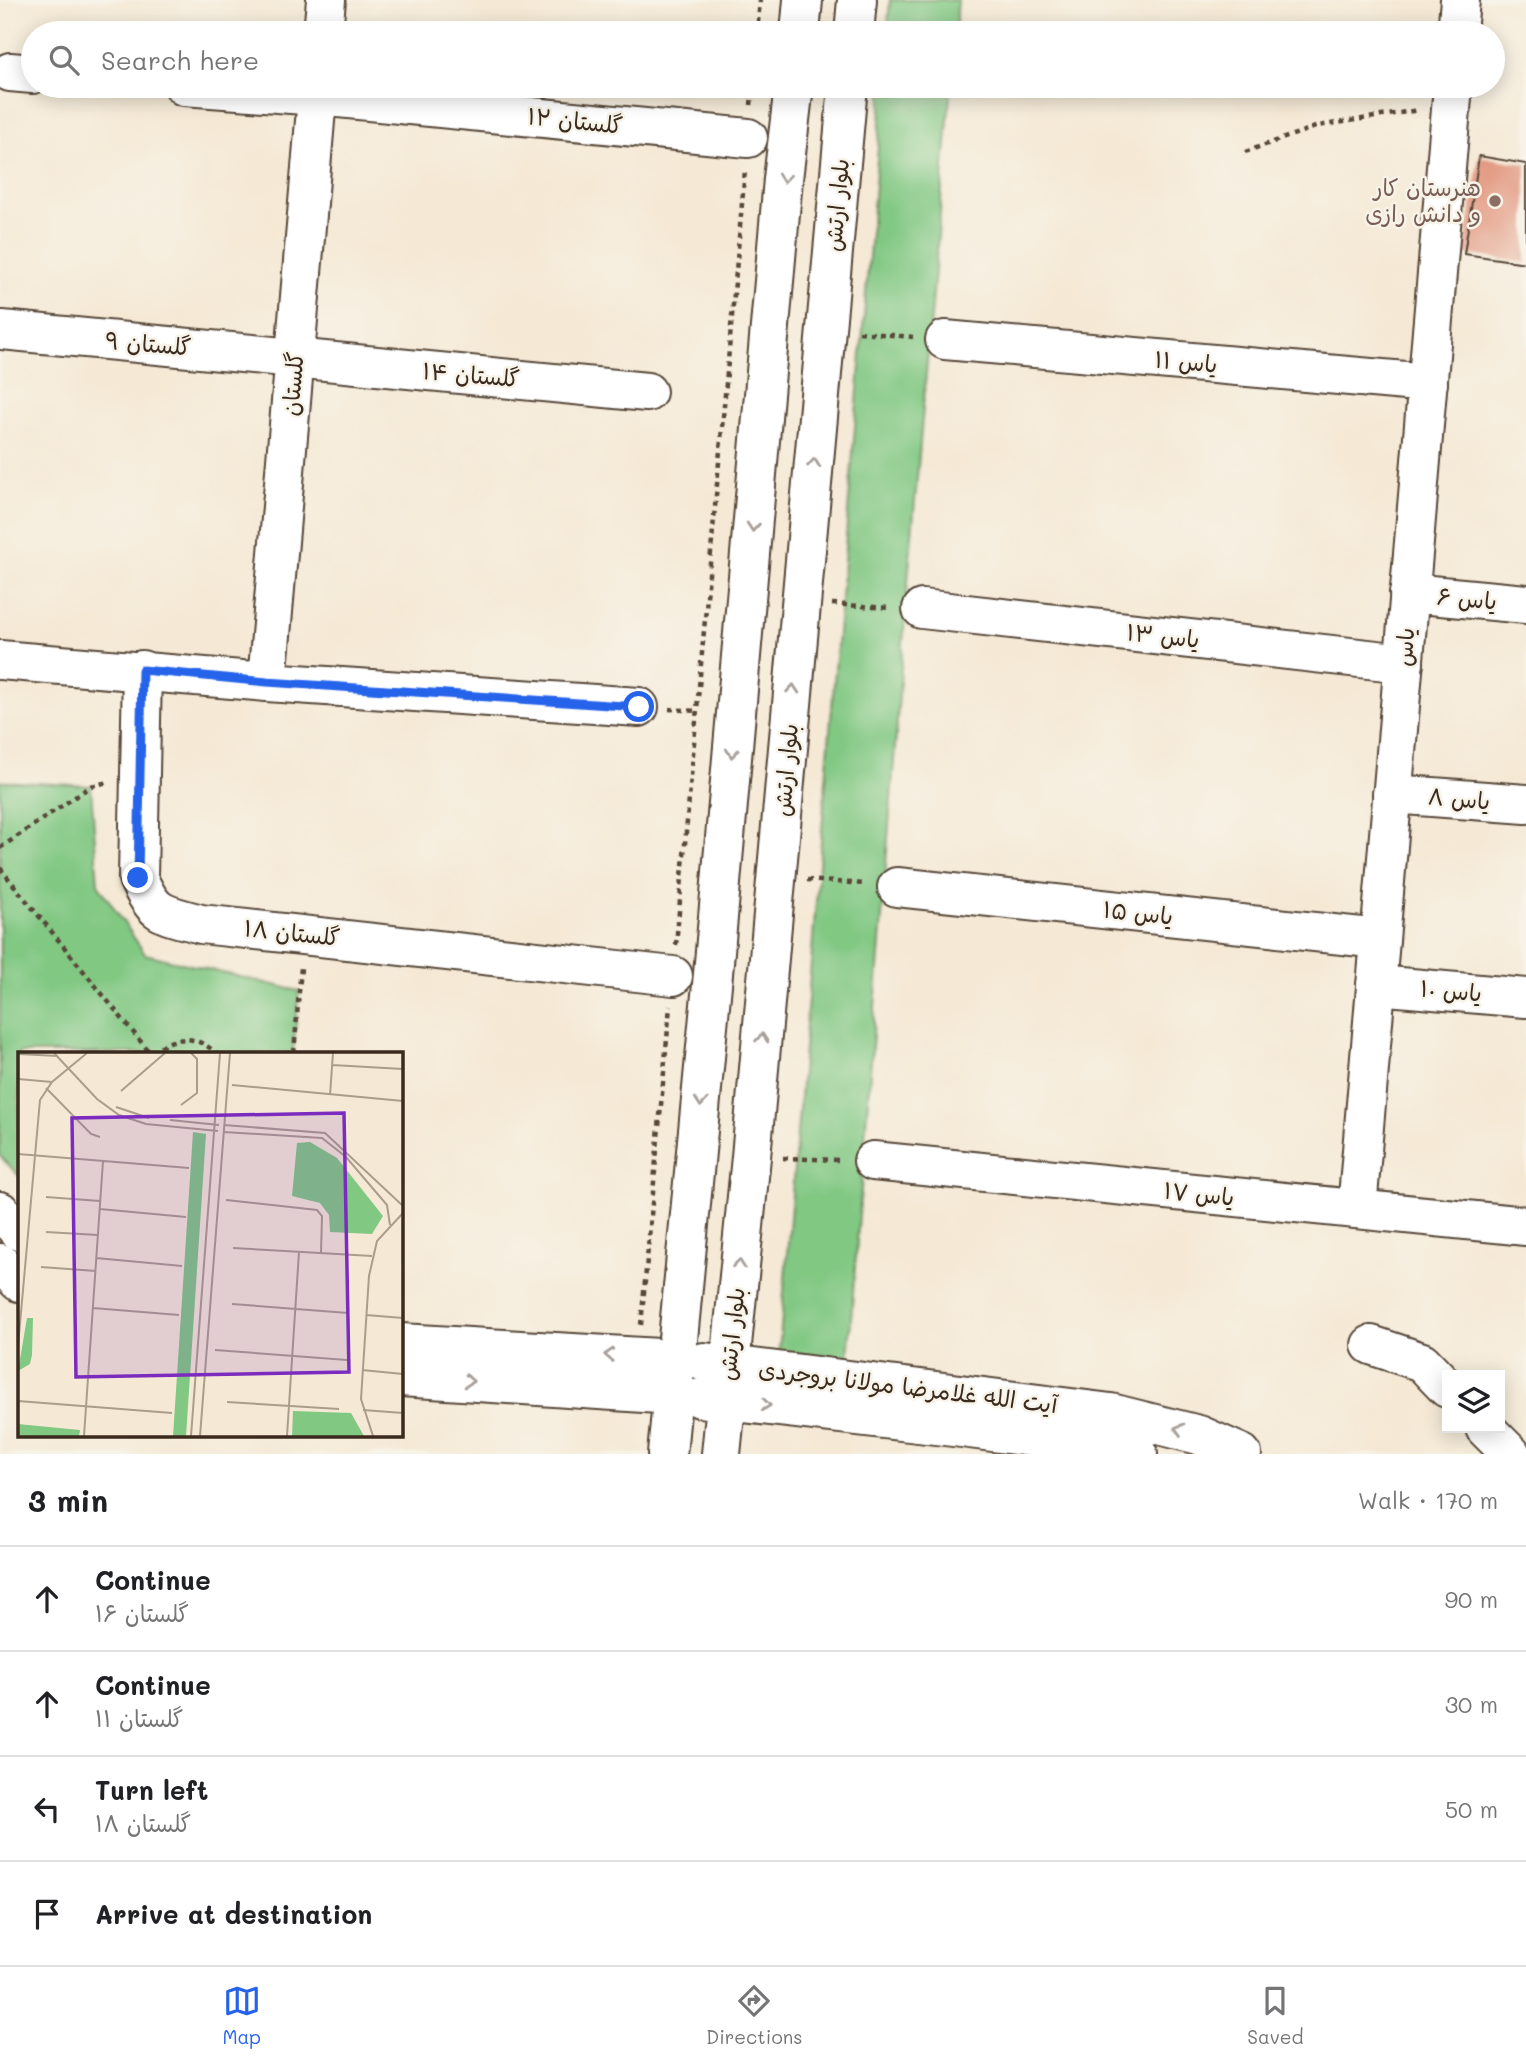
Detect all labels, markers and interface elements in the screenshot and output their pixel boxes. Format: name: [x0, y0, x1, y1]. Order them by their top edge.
search box: [21, 21, 1505, 98]
icon: search: [45, 41, 83, 79]
text: Search here: [101, 43, 259, 77]
street label: گلستان ۱۲: [526, 100, 624, 140]
street label: بلوار ارتش: [817, 157, 855, 253]
place label: هنرستان کار و دانش رازی: [1365, 172, 1481, 228]
one-way arrow: [777, 173, 792, 184]
marker: هنرستان کار و دانش رازی: [1487, 193, 1503, 209]
street label: گلستان ۹: [104, 324, 192, 362]
street label: یاس ۱۱: [1153, 343, 1219, 379]
street label: گلستان: [274, 350, 310, 417]
street label: گلستان ۱۴: [421, 355, 521, 393]
one-way arrow: [806, 457, 821, 468]
one-way arrow: [746, 521, 761, 532]
street label: یاس ۶: [1436, 580, 1498, 616]
street label: یاس ۱۳: [1125, 616, 1201, 654]
street label: یاس: [1388, 627, 1420, 667]
one-way arrow: [785, 683, 800, 694]
route start: [623, 691, 654, 722]
street label: بلوار ارتش: [766, 722, 804, 818]
one-way arrow: [725, 748, 740, 759]
street label: یاس ۸: [1427, 780, 1491, 816]
route end: [122, 862, 153, 893]
street label: یاس ۱۵: [1102, 893, 1175, 931]
street label: گلستان ۱۸: [243, 912, 342, 952]
street label: یاس ۱۰: [1419, 972, 1483, 1008]
one-way arrow: [754, 1032, 769, 1043]
inset map: [18, 1052, 402, 1436]
one-way arrow: [694, 1097, 709, 1108]
street label: یاس ۱۷: [1162, 1174, 1236, 1212]
one-way arrow: [732, 1258, 747, 1270]
street label: بلوار ارتش: [711, 1286, 751, 1382]
one-way arrow: [603, 1348, 614, 1363]
street label: آیت الله غلامرضا مولانا بروجردی: [757, 1353, 1061, 1420]
map controls: [1442, 1370, 1505, 1433]
button: layers: [1442, 1370, 1505, 1433]
one-way arrow: [464, 1374, 475, 1389]
one-way arrow: [760, 1397, 772, 1412]
one-way arrow: [1173, 1422, 1185, 1437]
text: 3 min: [28, 1480, 108, 1520]
text: Walk · 170 m: [1358, 1485, 1498, 1515]
text: Continue: [95, 1563, 211, 1597]
icon: ahead: [28, 1580, 66, 1618]
text: 90 m: [1445, 1584, 1498, 1614]
text: گلستان ۱۶: [95, 1598, 189, 1628]
text: Continue: [95, 1668, 211, 1702]
icon: ahead: [28, 1685, 66, 1723]
text: 30 m: [1445, 1689, 1498, 1719]
text: گلستان ۱۱: [95, 1703, 183, 1733]
text: Turn left: [95, 1773, 208, 1807]
icon: left: [28, 1790, 66, 1828]
text: 50 m: [1445, 1794, 1498, 1824]
text: گلستان ۱۸: [95, 1808, 191, 1838]
icon: arrive: [28, 1895, 66, 1933]
text: Arrive at destination: [95, 1897, 372, 1931]
tab: Map: [222, 1982, 261, 2049]
tab: Directions: [706, 1982, 802, 2049]
tab: Saved: [1247, 1982, 1304, 2049]

